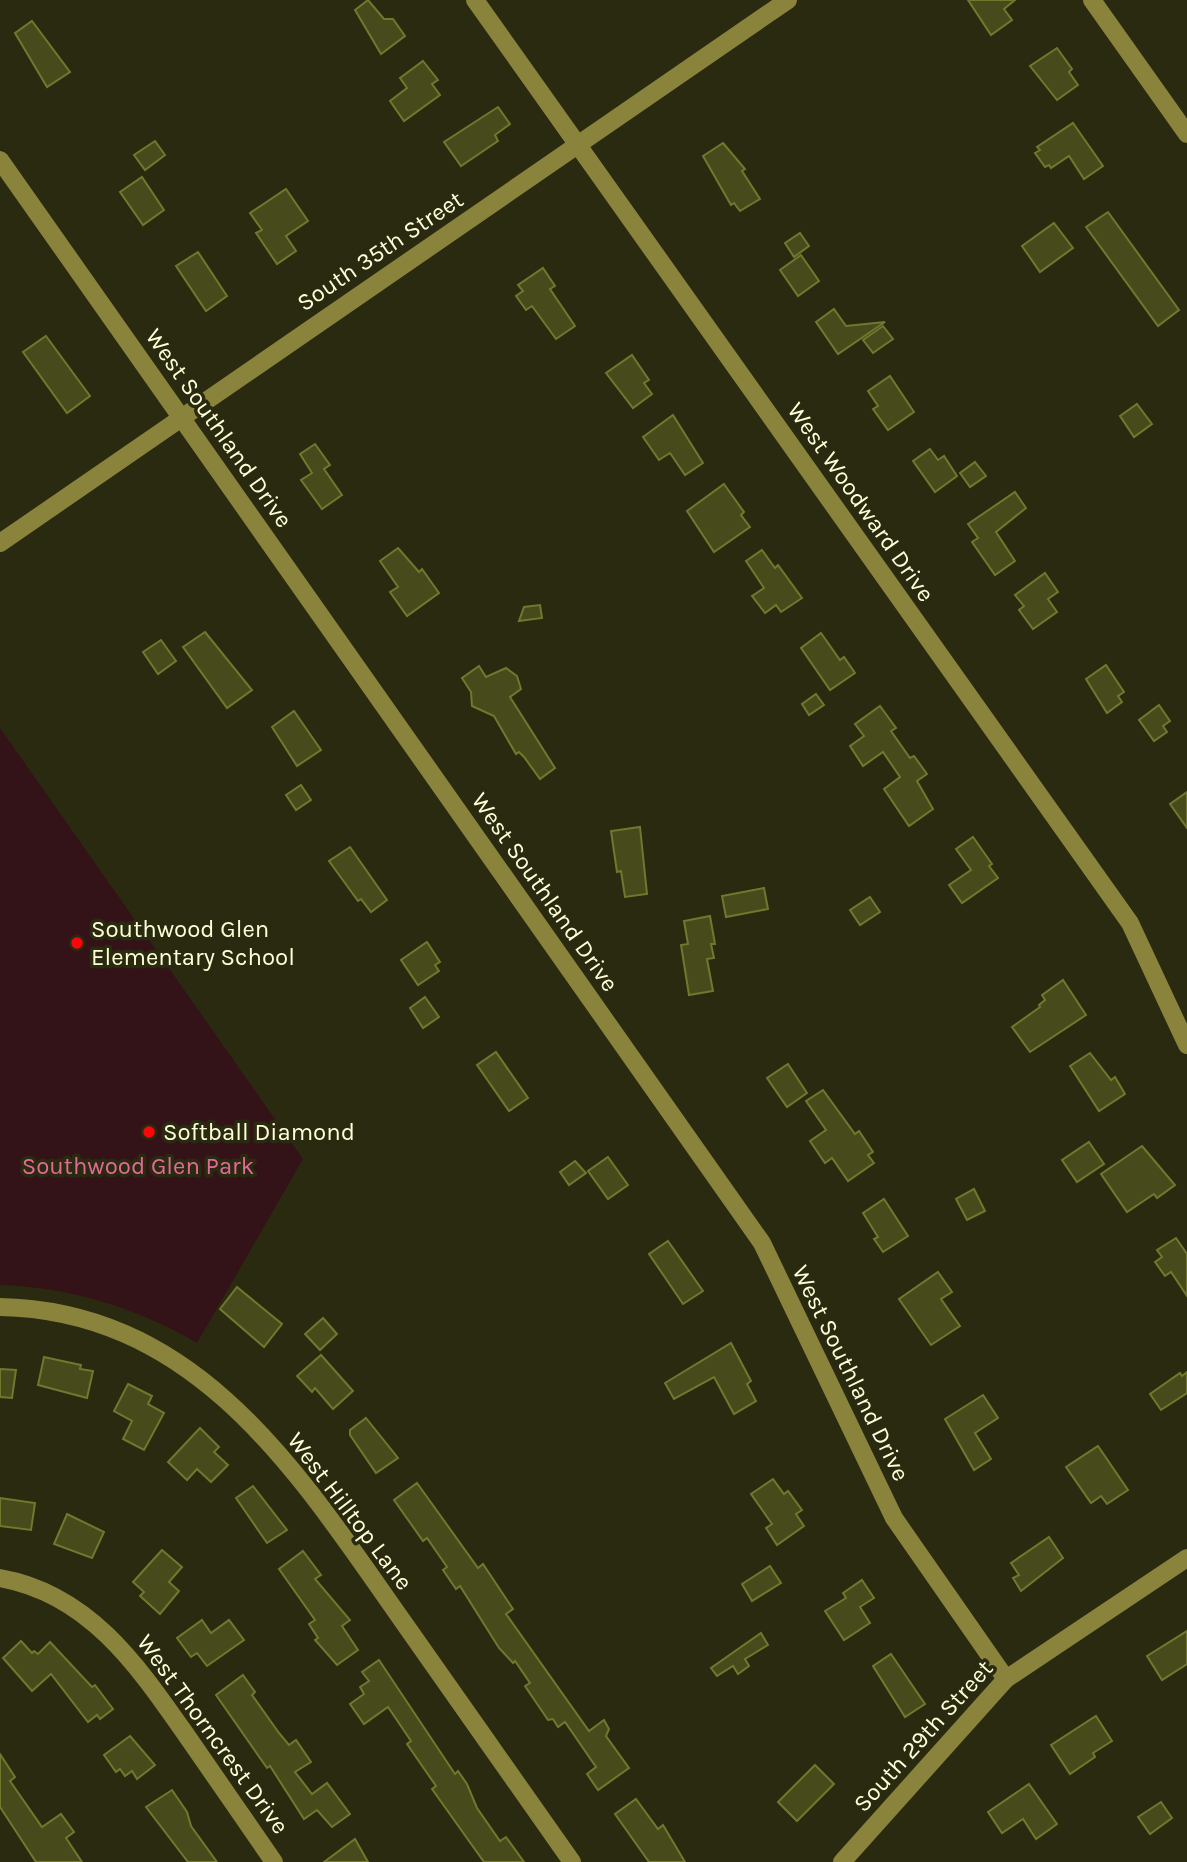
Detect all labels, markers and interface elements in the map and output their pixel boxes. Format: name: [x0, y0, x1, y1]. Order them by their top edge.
street label: South 35th Street: [292, 185, 468, 317]
street label: West Southland Drive: [140, 323, 298, 533]
street label: West Woodward Drive: [782, 397, 940, 607]
street label: West Southland Drive: [466, 787, 624, 997]
place label: Southwood Glen Elementary School: [91, 915, 295, 971]
marker: Southwood Glen Elementary School: [69, 935, 85, 951]
place label: Softball Diamond: [163, 1118, 355, 1146]
marker: Softball Diamond: [141, 1124, 157, 1140]
park label: Southwood Glen Park: [22, 1152, 254, 1180]
street label: West Southland Drive: [787, 1261, 915, 1485]
street label: West Hilltop Lane: [282, 1427, 418, 1595]
street label: West Thorncrest Drive: [131, 1629, 295, 1839]
street label: South 29th Street: [848, 1654, 998, 1818]

